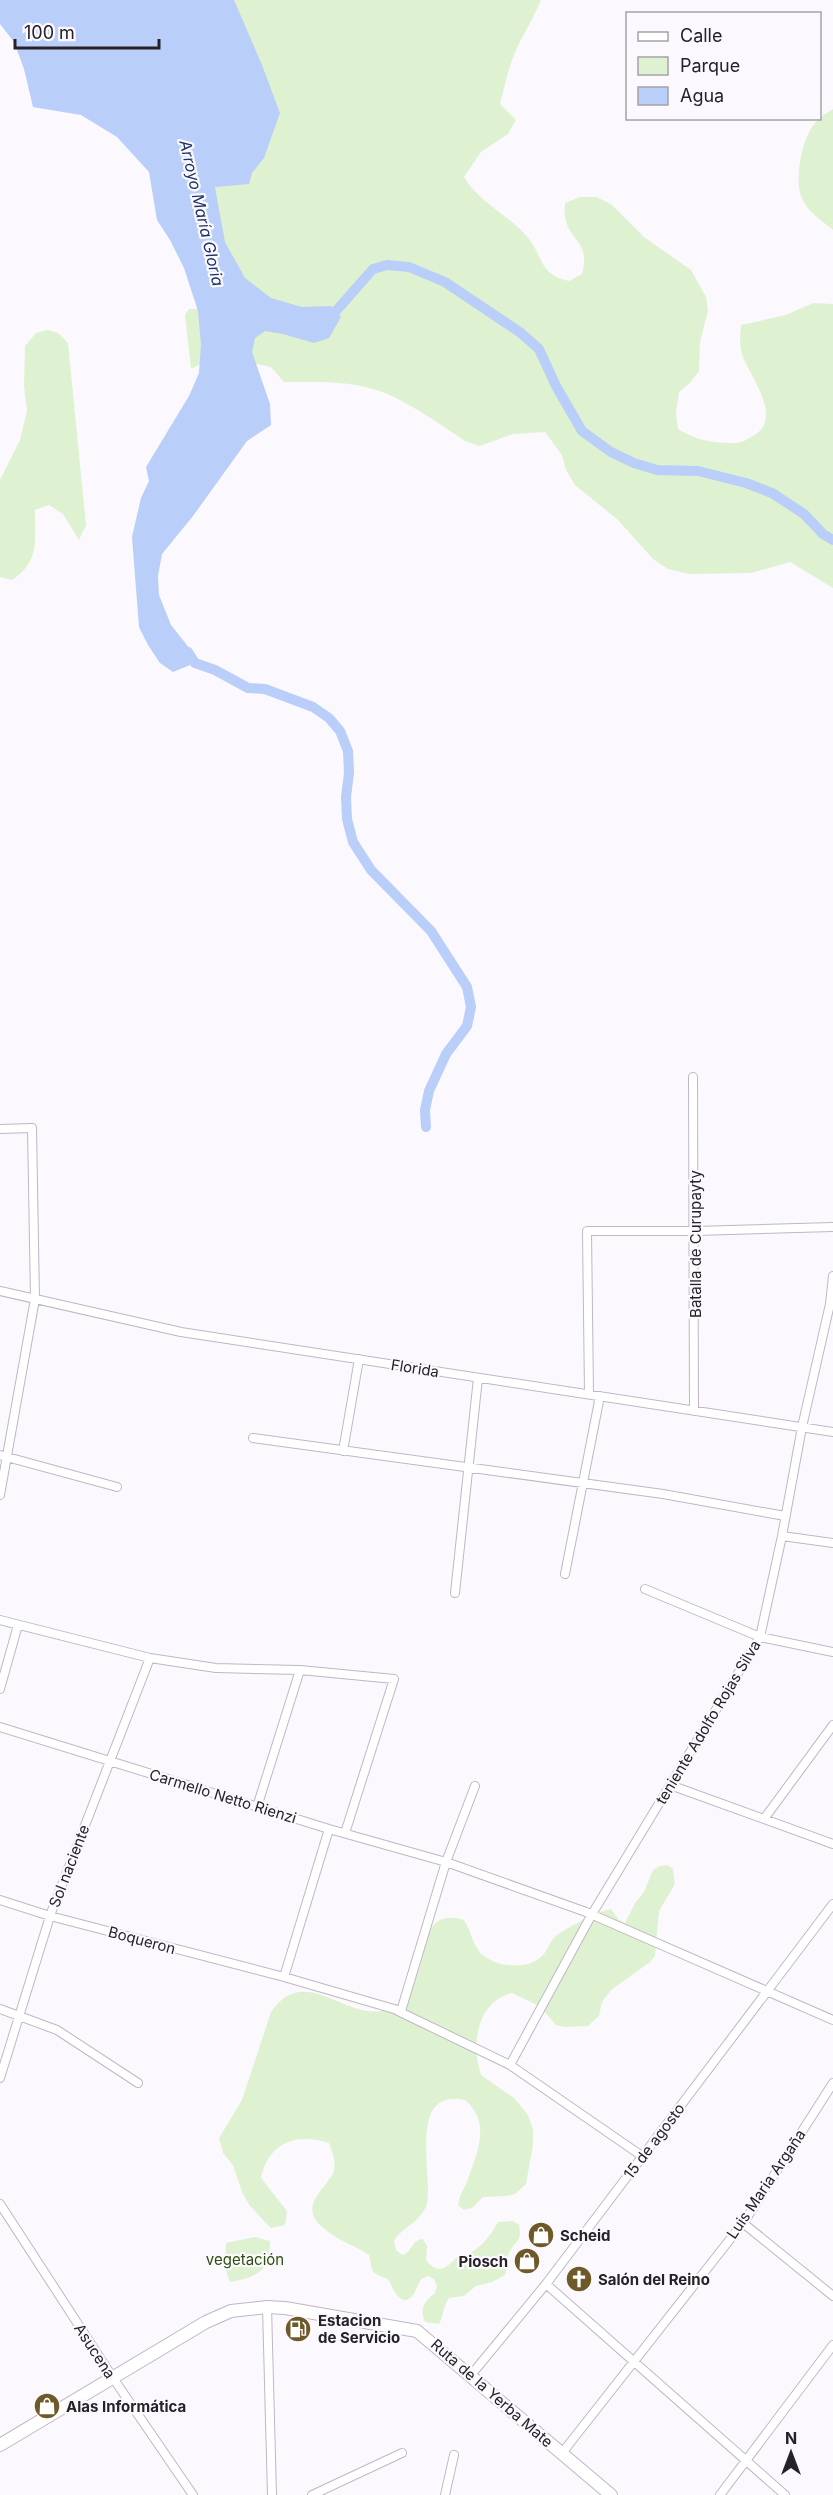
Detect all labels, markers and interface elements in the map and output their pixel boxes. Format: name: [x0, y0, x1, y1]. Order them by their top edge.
scale bar: [15, 12, 159, 50]
legend: [626, 12, 821, 120]
text: 100 m: [24, 22, 75, 43]
text: Calle: [680, 25, 722, 46]
text: Parque: [680, 55, 740, 76]
text: Agua: [680, 85, 724, 106]
water label: Arroyo María Gloria: [175, 137, 229, 288]
street label: Batalla de Curupayty: [686, 1170, 705, 1318]
street label: Florida: [390, 1355, 440, 1381]
street label: teniente Adolfo Rojas Silva: [651, 1636, 765, 1808]
street label: Carmello Netto Rienzi: [147, 1765, 299, 1827]
street label: Sol naciente: [45, 1822, 93, 1910]
street label: Boqueron: [106, 1922, 178, 1958]
street label: 15 de agosto: [619, 2099, 689, 2183]
street label: Luis Maria Argaña: [722, 2126, 810, 2242]
shop icon: Scheid: [526, 2220, 556, 2250]
place label: Scheid: [560, 2226, 610, 2245]
shop icon: Piosch: [512, 2246, 542, 2276]
park label: vegetación: [206, 2250, 284, 2269]
place label: Piosch: [458, 2252, 508, 2271]
church icon: Salón del Reino: [564, 2264, 594, 2294]
place label: Salón del Reino: [598, 2270, 710, 2289]
place label: Estacion de Servicio: [318, 2311, 400, 2347]
fuel station icon: Estacion de Servicio: [283, 2314, 313, 2344]
street label: Asucena: [70, 2320, 120, 2382]
street label: Ruta de la Yerba Mate: [427, 2335, 557, 2451]
shop icon: Alas Informática: [32, 2391, 62, 2421]
place label: Alas Informática: [66, 2397, 186, 2416]
north arrow: [761, 2423, 821, 2483]
text: N: [785, 2428, 797, 2448]

